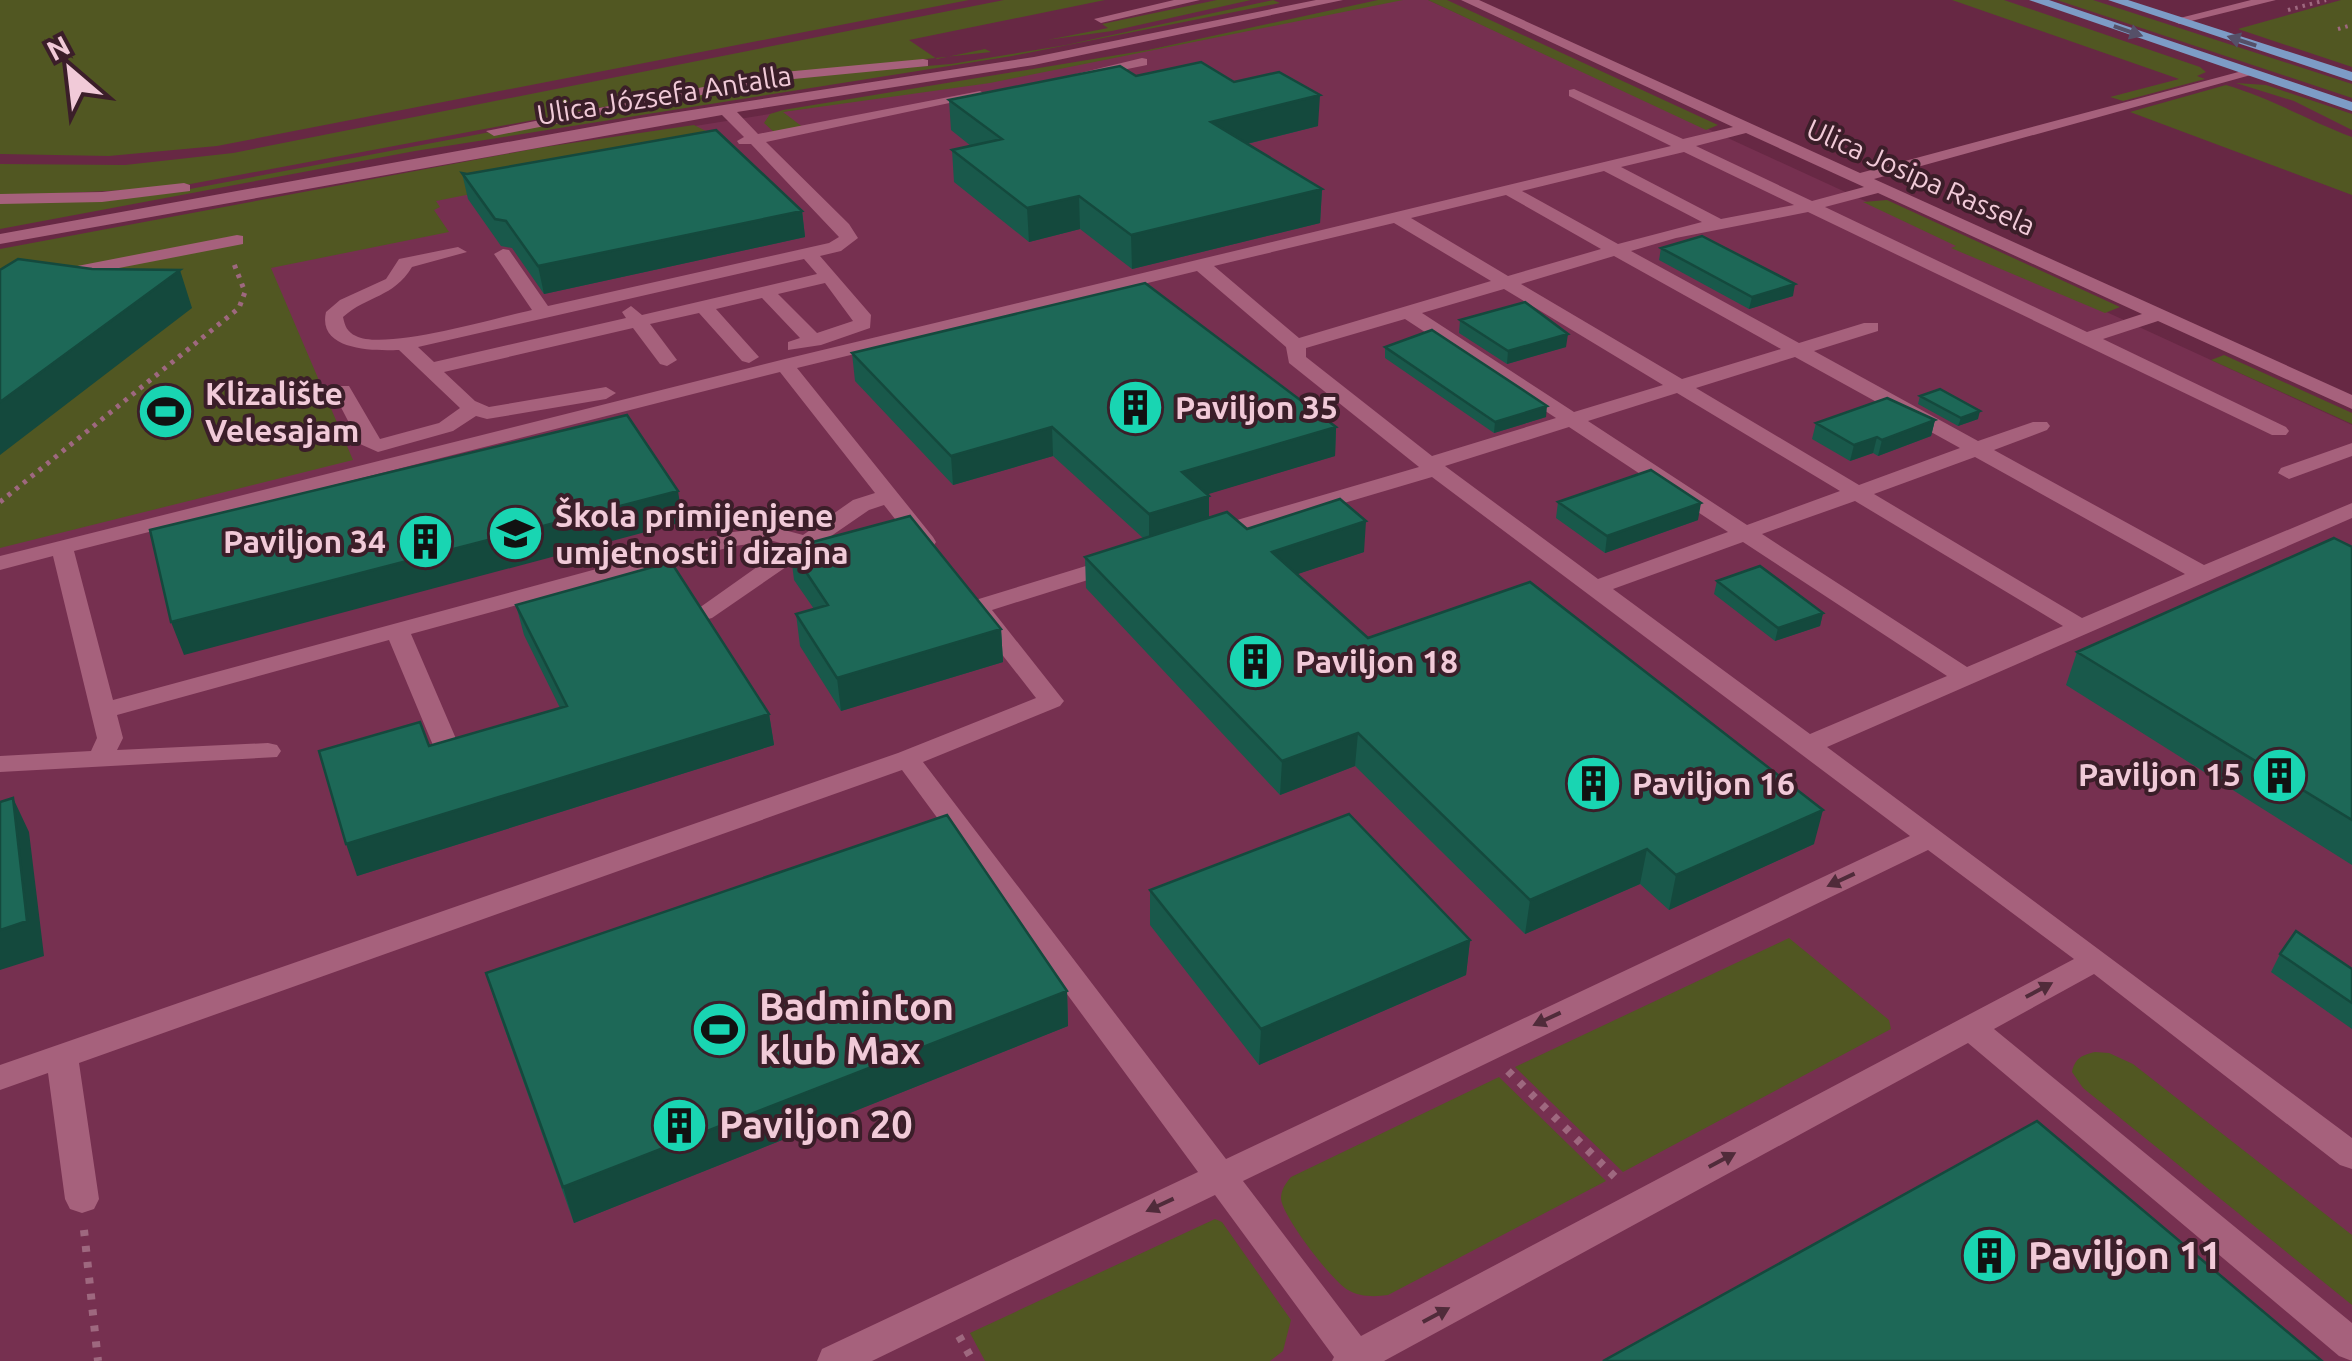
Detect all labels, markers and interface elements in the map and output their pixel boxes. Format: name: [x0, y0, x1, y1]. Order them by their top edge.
north arrow: [20, 20, 120, 120]
one-way arrow: [2113, 25, 2143, 40]
text: N: [42, 29, 75, 66]
one-way arrow: [2227, 33, 2257, 48]
street label: Ulica Józsefa Antalla: [534, 59, 794, 130]
street label: Ulica Josipa Rassela: [1802, 112, 2040, 241]
place label: Klizalište Velesajam: [205, 375, 359, 448]
building icon: Paviljon 35: [1106, 378, 1166, 438]
sports icon: Klizalište Velesajam: [136, 382, 196, 442]
place label: Paviljon 35: [1175, 389, 1338, 425]
place label: Škola primijenjene umjetnosti i dizajna: [555, 496, 849, 570]
school or university icon: Škola primijenjene umjetnosti i dizajna: [486, 504, 546, 564]
building icon: Paviljon 34: [395, 512, 455, 572]
place label: Paviljon 34: [223, 523, 386, 559]
building icon: Paviljon 18: [1226, 632, 1286, 692]
place label: Paviljon 18: [1295, 643, 1458, 679]
building icon: Paviljon 15: [2250, 745, 2310, 805]
building icon: Paviljon 16: [1563, 754, 1623, 814]
place label: Paviljon 15: [2078, 756, 2241, 792]
place label: Paviljon 16: [1632, 765, 1795, 801]
one-way arrow: [1826, 871, 1855, 888]
one-way arrow: [2025, 982, 2054, 999]
place label: Badminton klub Max: [759, 985, 954, 1071]
sports icon: Badminton klub Max: [690, 999, 750, 1059]
one-way arrow: [1533, 1011, 1562, 1028]
building icon: Paviljon 20: [650, 1095, 710, 1155]
place label: Paviljon 20: [719, 1103, 913, 1145]
one-way arrow: [1708, 1152, 1736, 1170]
one-way arrow: [1145, 1196, 1174, 1213]
building icon: Paviljon 11: [1959, 1226, 2019, 1286]
place label: Paviljon 11: [2028, 1234, 2222, 1276]
one-way arrow: [1422, 1306, 1450, 1324]

